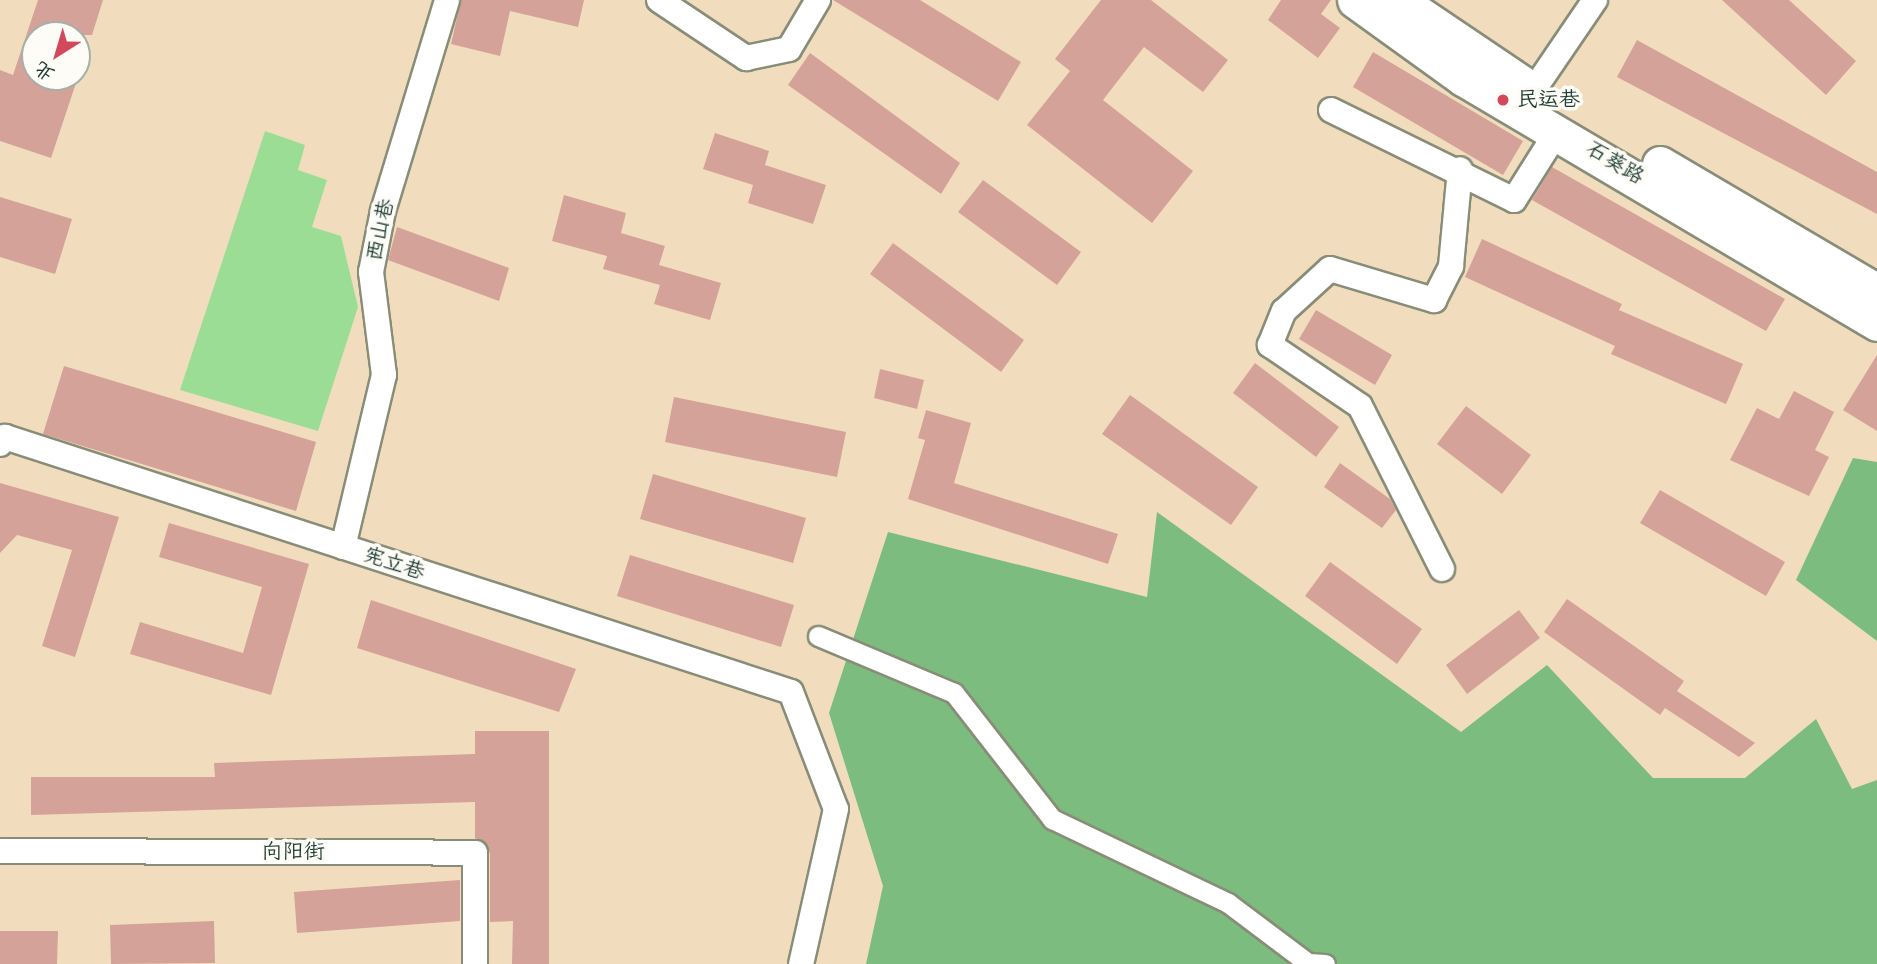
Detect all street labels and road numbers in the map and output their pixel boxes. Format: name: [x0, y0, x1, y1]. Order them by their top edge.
street label: 石葵路: [1582, 136, 1648, 190]
street label: 西山巷: [362, 197, 400, 263]
street label: 宪立巷: [360, 542, 428, 586]
street label: 向阳街: [262, 839, 324, 865]

